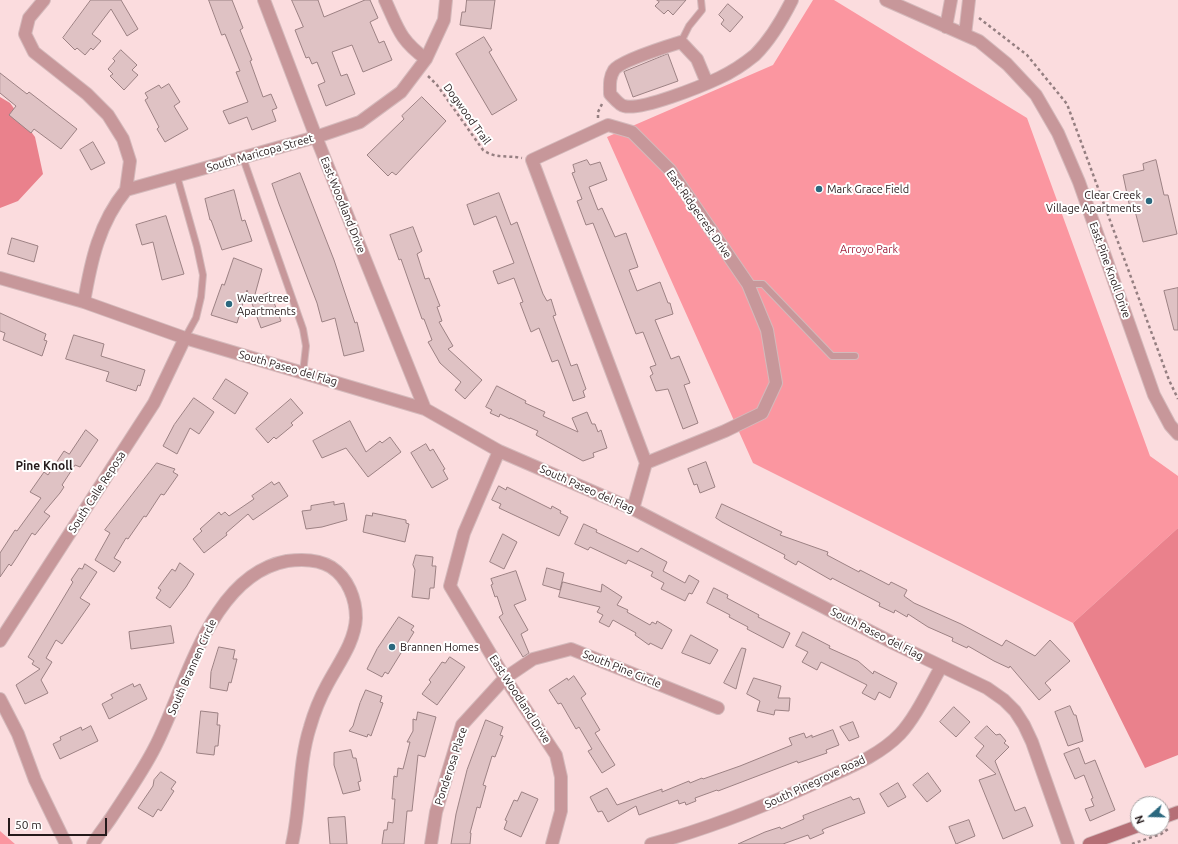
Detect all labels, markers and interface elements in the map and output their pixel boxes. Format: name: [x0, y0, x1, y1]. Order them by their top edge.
street label: Dogwood Trail: [441, 81, 493, 147]
street label: South Maricopa Street: [205, 131, 315, 175]
street label: East Woodland Drive: [318, 155, 368, 255]
street label: East Ridgecrest Drive: [664, 167, 734, 261]
place label: Mark Grace Field: [827, 182, 909, 196]
marker: Mark Grace Field: [814, 184, 824, 194]
place label: Clear Creek Village Apartments: [1046, 188, 1141, 214]
marker: Clear Creek Village Apartments: [1144, 196, 1154, 206]
street label: East Pine Knoll Drive: [1086, 220, 1134, 320]
park label: Arroyo Park: [840, 242, 898, 256]
place label: Wavertree Apartments: [237, 291, 296, 317]
marker: Wavertree Apartments: [224, 299, 234, 309]
street label: South Paseo del Flag: [237, 348, 339, 388]
street label: South Calle Reposa: [66, 449, 128, 535]
district label: Pine Knoll: [15, 459, 73, 473]
street label: South Paseo del Flag: [538, 462, 636, 516]
street label: South Paseo del Flag: [829, 605, 925, 663]
street label: South Brannen Circle: [165, 617, 219, 717]
place label: Brannen Homes: [400, 640, 479, 654]
marker: Brannen Homes: [387, 642, 397, 652]
street label: South Pine Circle: [581, 647, 663, 691]
street label: East Woodland Drive: [487, 652, 553, 746]
street label: Ponderosa Place: [432, 725, 470, 807]
street label: South Pinegrove Road: [763, 753, 867, 811]
north arrow: [1130, 796, 1170, 836]
scale bar: [10, 810, 109, 836]
text: N: [1133, 814, 1147, 826]
text: 50 m: [15, 818, 42, 831]

